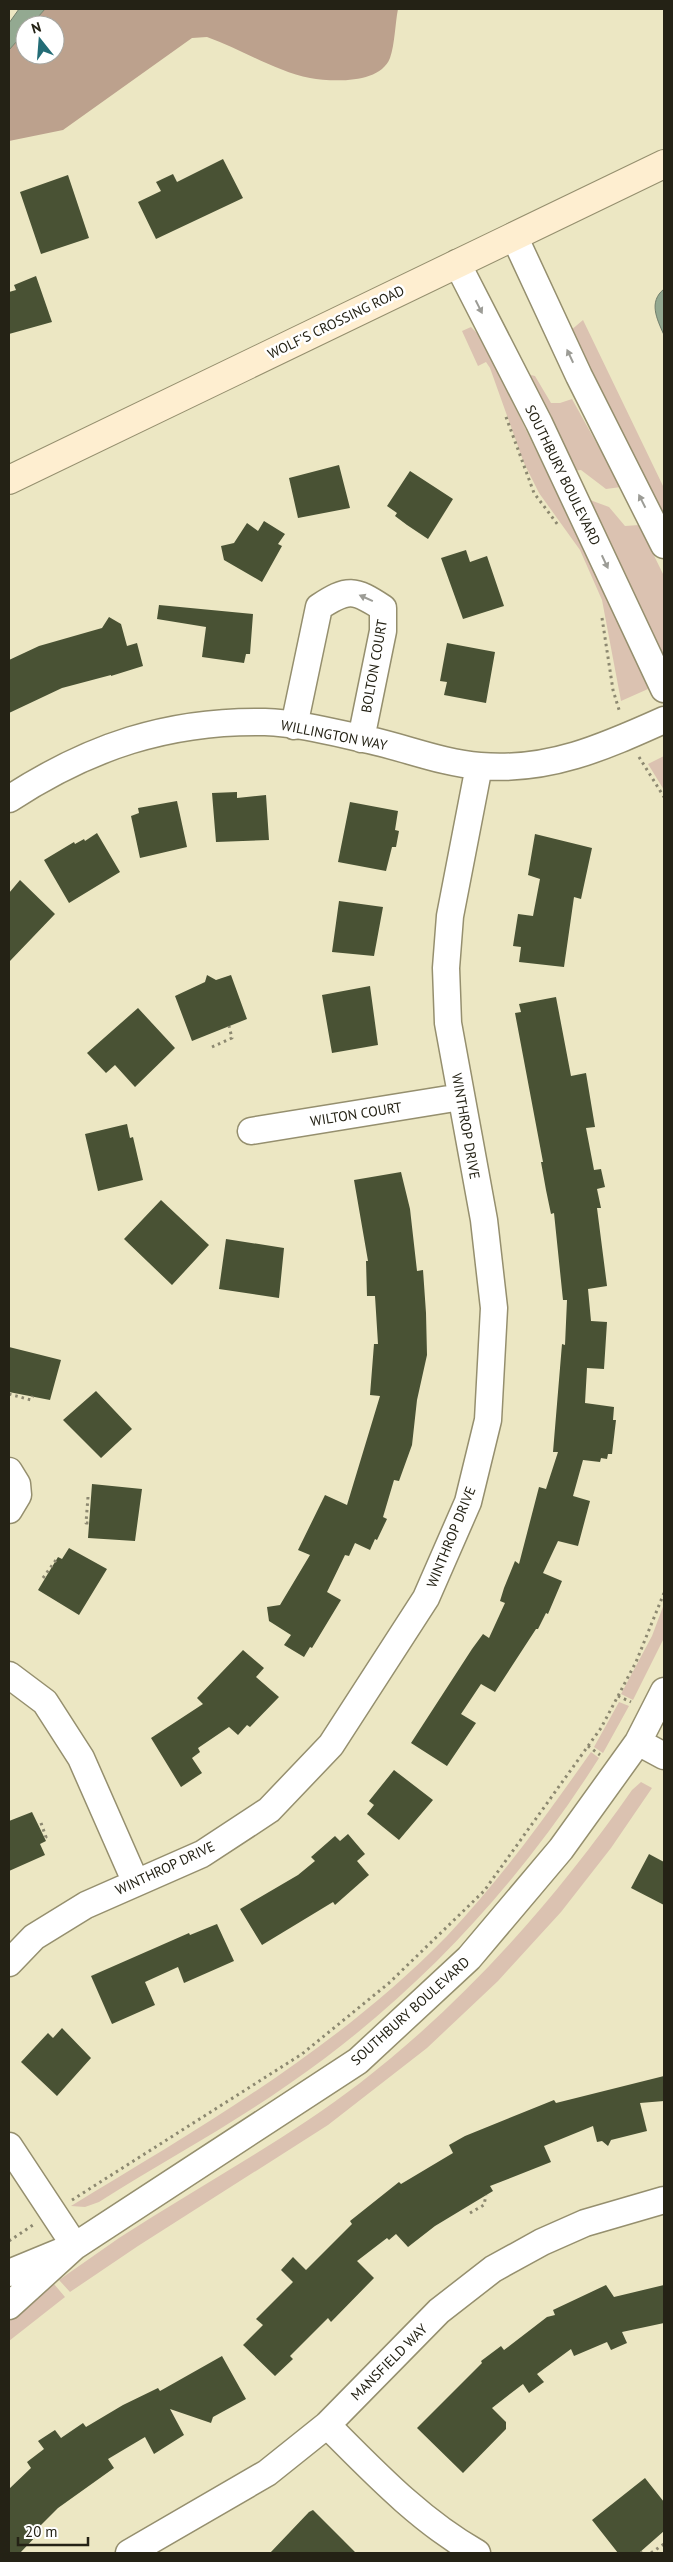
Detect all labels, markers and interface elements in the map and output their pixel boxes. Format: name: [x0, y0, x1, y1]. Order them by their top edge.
north arrow: [15, 15, 65, 65]
text: N: [29, 18, 43, 38]
street label: WOLF'S CROSSING ROAD: [265, 281, 407, 363]
one-way arrow: [475, 299, 483, 314]
one-way arrow: [565, 349, 573, 363]
street label: SOUTHBURY BOULEVARD: [521, 402, 605, 548]
one-way arrow: [638, 494, 646, 508]
one-way arrow: [601, 555, 609, 569]
one-way arrow: [358, 593, 373, 602]
street label: BOLTON COURT: [357, 618, 391, 714]
street label: WILLINGTON WAY: [279, 716, 389, 754]
street label: WINTHROP DRIVE: [448, 1071, 484, 1181]
street label: WILTON COURT: [309, 1098, 403, 1130]
street label: WINTHROP DRIVE: [423, 1484, 479, 1590]
street label: WINTHROP DRIVE: [112, 1837, 218, 1899]
street label: SOUTHBURY BOULEVARD: [347, 1953, 473, 2069]
street label: MANSFIELD WAY: [347, 2320, 431, 2404]
scale bar: [18, 2514, 88, 2546]
text: 20 m: [25, 2522, 58, 2541]

